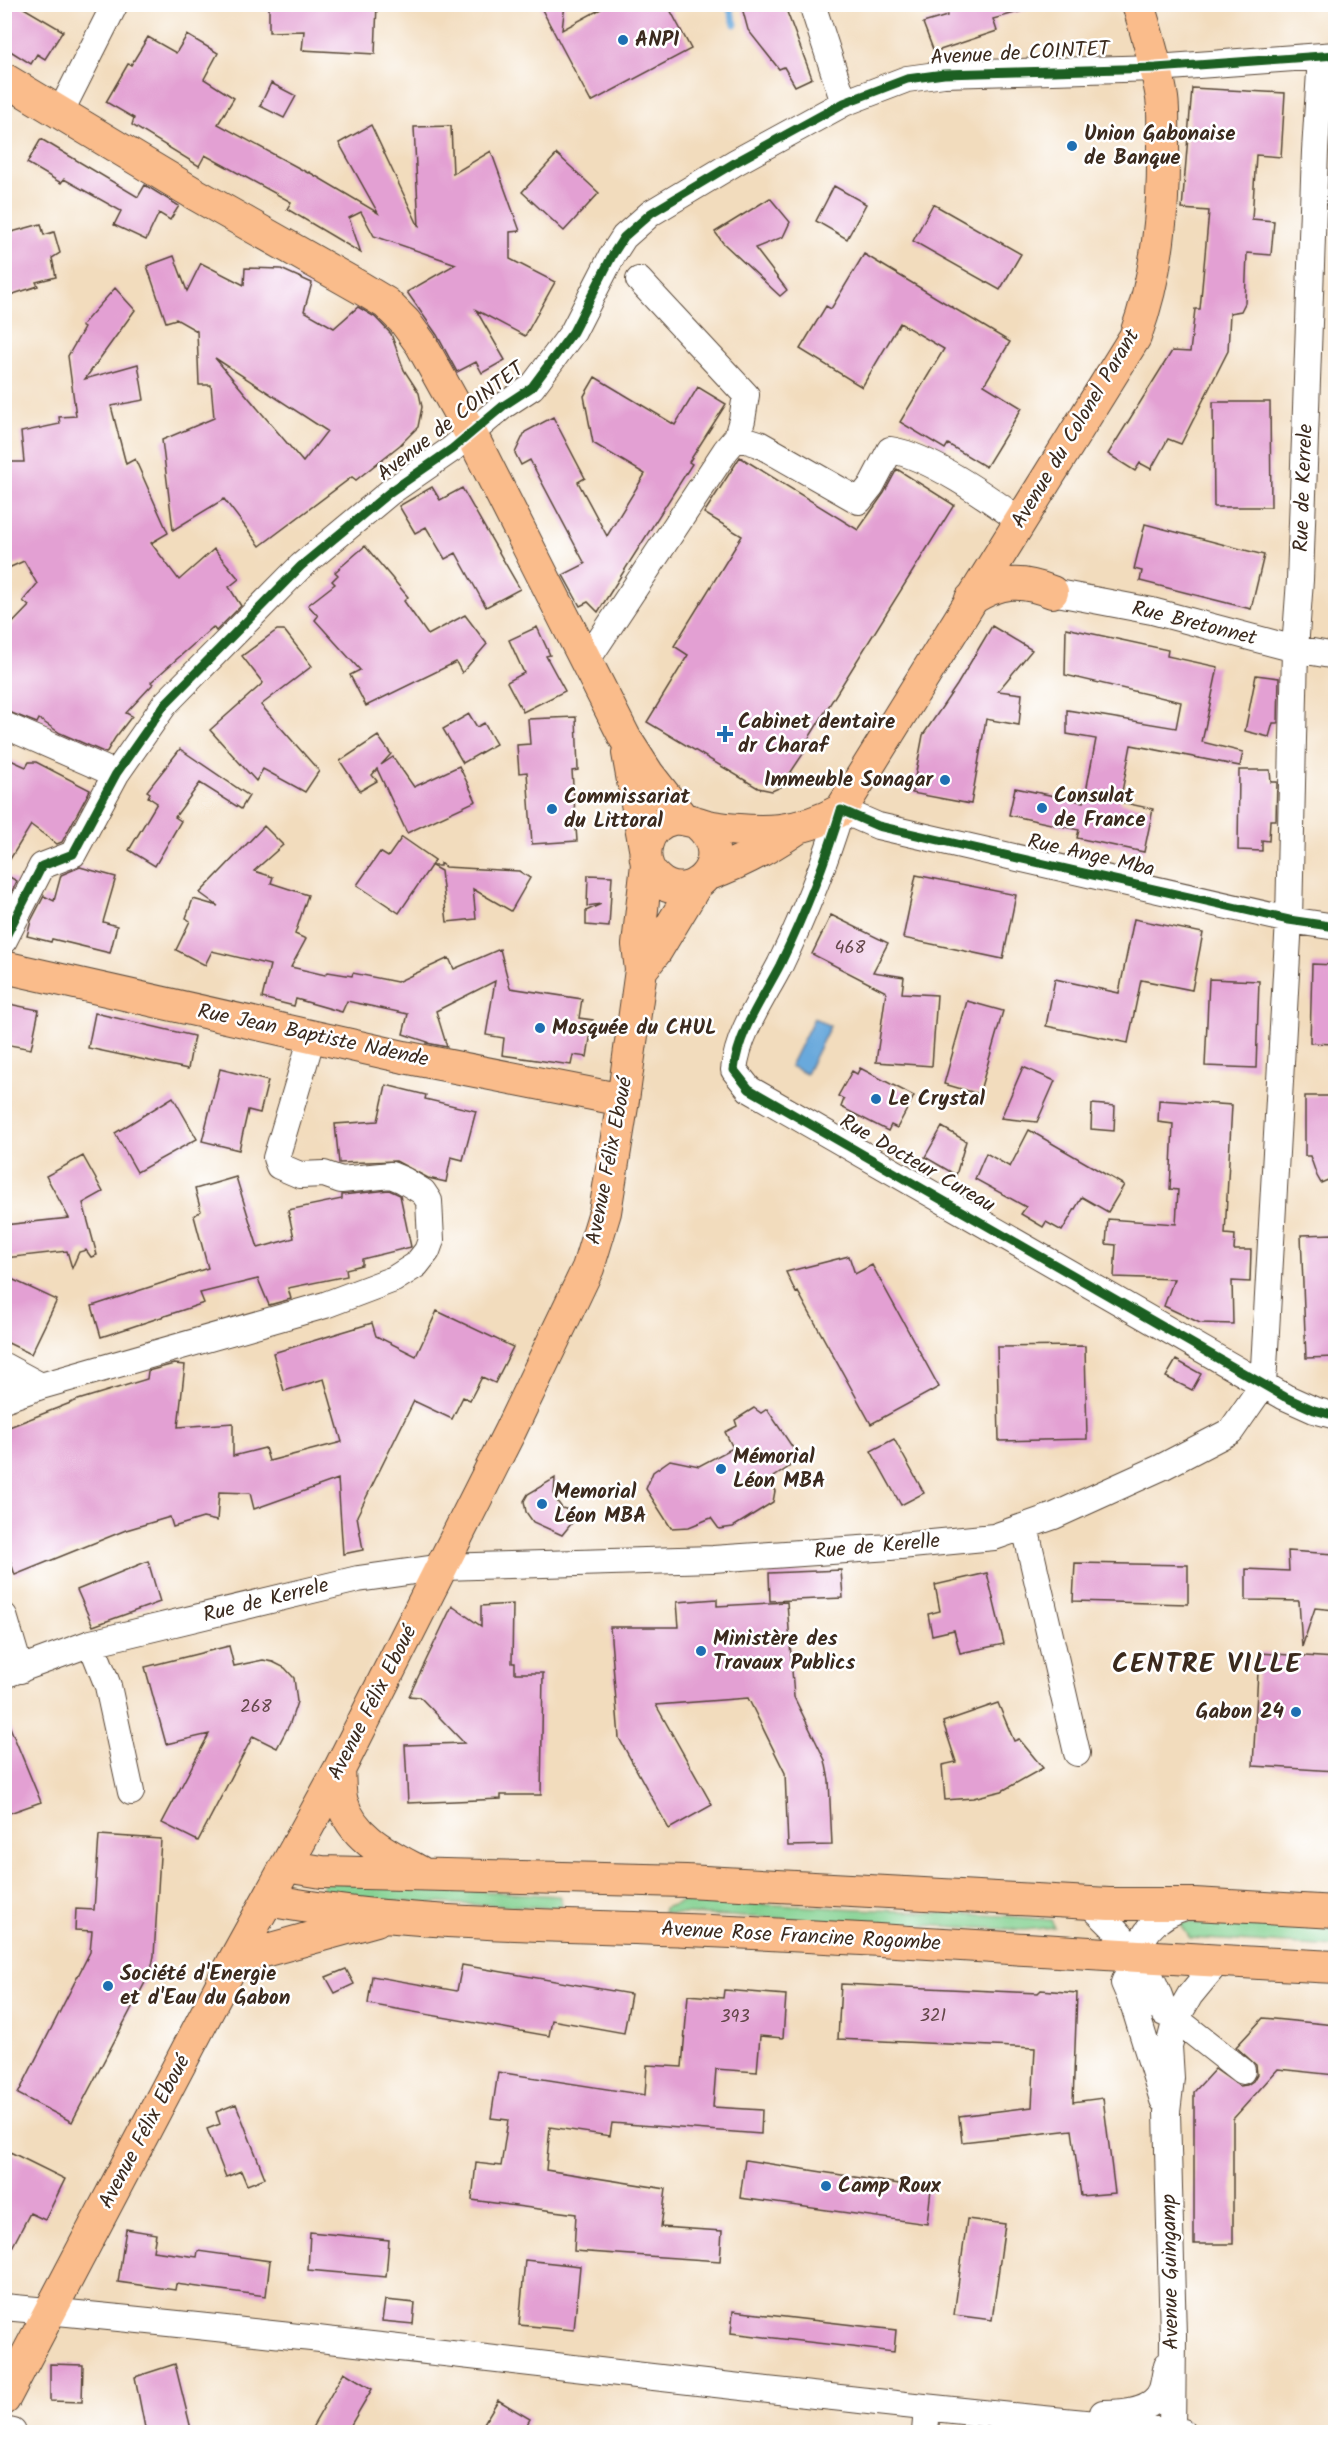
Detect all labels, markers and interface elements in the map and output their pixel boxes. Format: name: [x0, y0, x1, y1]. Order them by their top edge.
place label: ANPI: [635, 24, 680, 57]
marker: ANPI: [616, 33, 630, 47]
street label: Avenue de COINTET: [929, 33, 1112, 75]
place label: Union Gabonaise de Banque: [1084, 118, 1235, 175]
marker: Union Gabonaise de Banque: [1065, 139, 1079, 153]
street label: Avenue du Colonel Parant: [1003, 322, 1149, 535]
street label: Avenue de COINTET: [370, 353, 533, 490]
street label: Rue de Kerrele: [1285, 423, 1323, 553]
street label: Rue Bretonnet: [1128, 593, 1261, 656]
place label: Cabinet dentaire dr Charaf: [738, 706, 895, 763]
marker: Cabinet dentaire dr Charaf: [716, 725, 734, 743]
place label: Immeuble Sonagar: [764, 764, 934, 797]
marker: Immeuble Sonagar: [938, 773, 952, 787]
place label: Consulat de France: [1054, 780, 1146, 837]
place label: Commissariat du Littoral: [564, 781, 690, 838]
marker: Consulat de France: [1035, 801, 1049, 815]
marker: Commissariat du Littoral: [545, 802, 559, 816]
street label: Rue Ange Mba: [1024, 825, 1158, 887]
house number: 468: [835, 934, 866, 963]
street label: Rue Jean Baptiste Ndende: [194, 995, 432, 1077]
place label: Mosquée du CHUL: [552, 1012, 716, 1045]
marker: Mosquée du CHUL: [533, 1021, 547, 1035]
street label: Avenue Félix Eboué: [578, 1074, 643, 1248]
place label: Le Crystal: [888, 1083, 985, 1116]
marker: Le Crystal: [869, 1092, 883, 1106]
street label: Rue Docteur Cureau: [833, 1106, 1001, 1222]
place label: Mémorial Léon MBA: [733, 1441, 826, 1498]
marker: Mémorial Léon MBA: [714, 1462, 728, 1476]
place label: Memorial Léon MBA: [554, 1476, 647, 1533]
marker: Memorial Léon MBA: [535, 1497, 549, 1511]
street label: Rue de Kerelle: [813, 1525, 942, 1569]
street label: Rue de Kerrele: [200, 1569, 333, 1633]
street label: Avenue Félix Eboué: [320, 1619, 427, 1786]
place label: Ministère des Travaux Publics: [713, 1623, 856, 1680]
district label: CENTRE VILLE: [1112, 1643, 1302, 1686]
marker: Ministère des Travaux Publics: [694, 1644, 708, 1658]
house number: 268: [240, 1693, 272, 1722]
place label: Gabon 24: [1196, 1696, 1285, 1729]
marker: Gabon 24: [1289, 1705, 1303, 1719]
street label: Avenue Rose Francine Rogombe: [660, 1913, 942, 1961]
place label: Société d'Energie et d'Eau du Gabon: [120, 1958, 290, 2015]
marker: Société d'Energie et d'Eau du Gabon: [101, 1979, 115, 1993]
house number: 321: [920, 2002, 946, 2031]
house number: 393: [720, 2003, 750, 2032]
street label: Avenue Félix Eboué: [91, 2048, 200, 2215]
place label: Camp Roux: [838, 2170, 942, 2203]
marker: Camp Roux: [819, 2179, 833, 2193]
street label: Avenue Guingamp: [1153, 2194, 1189, 2350]

